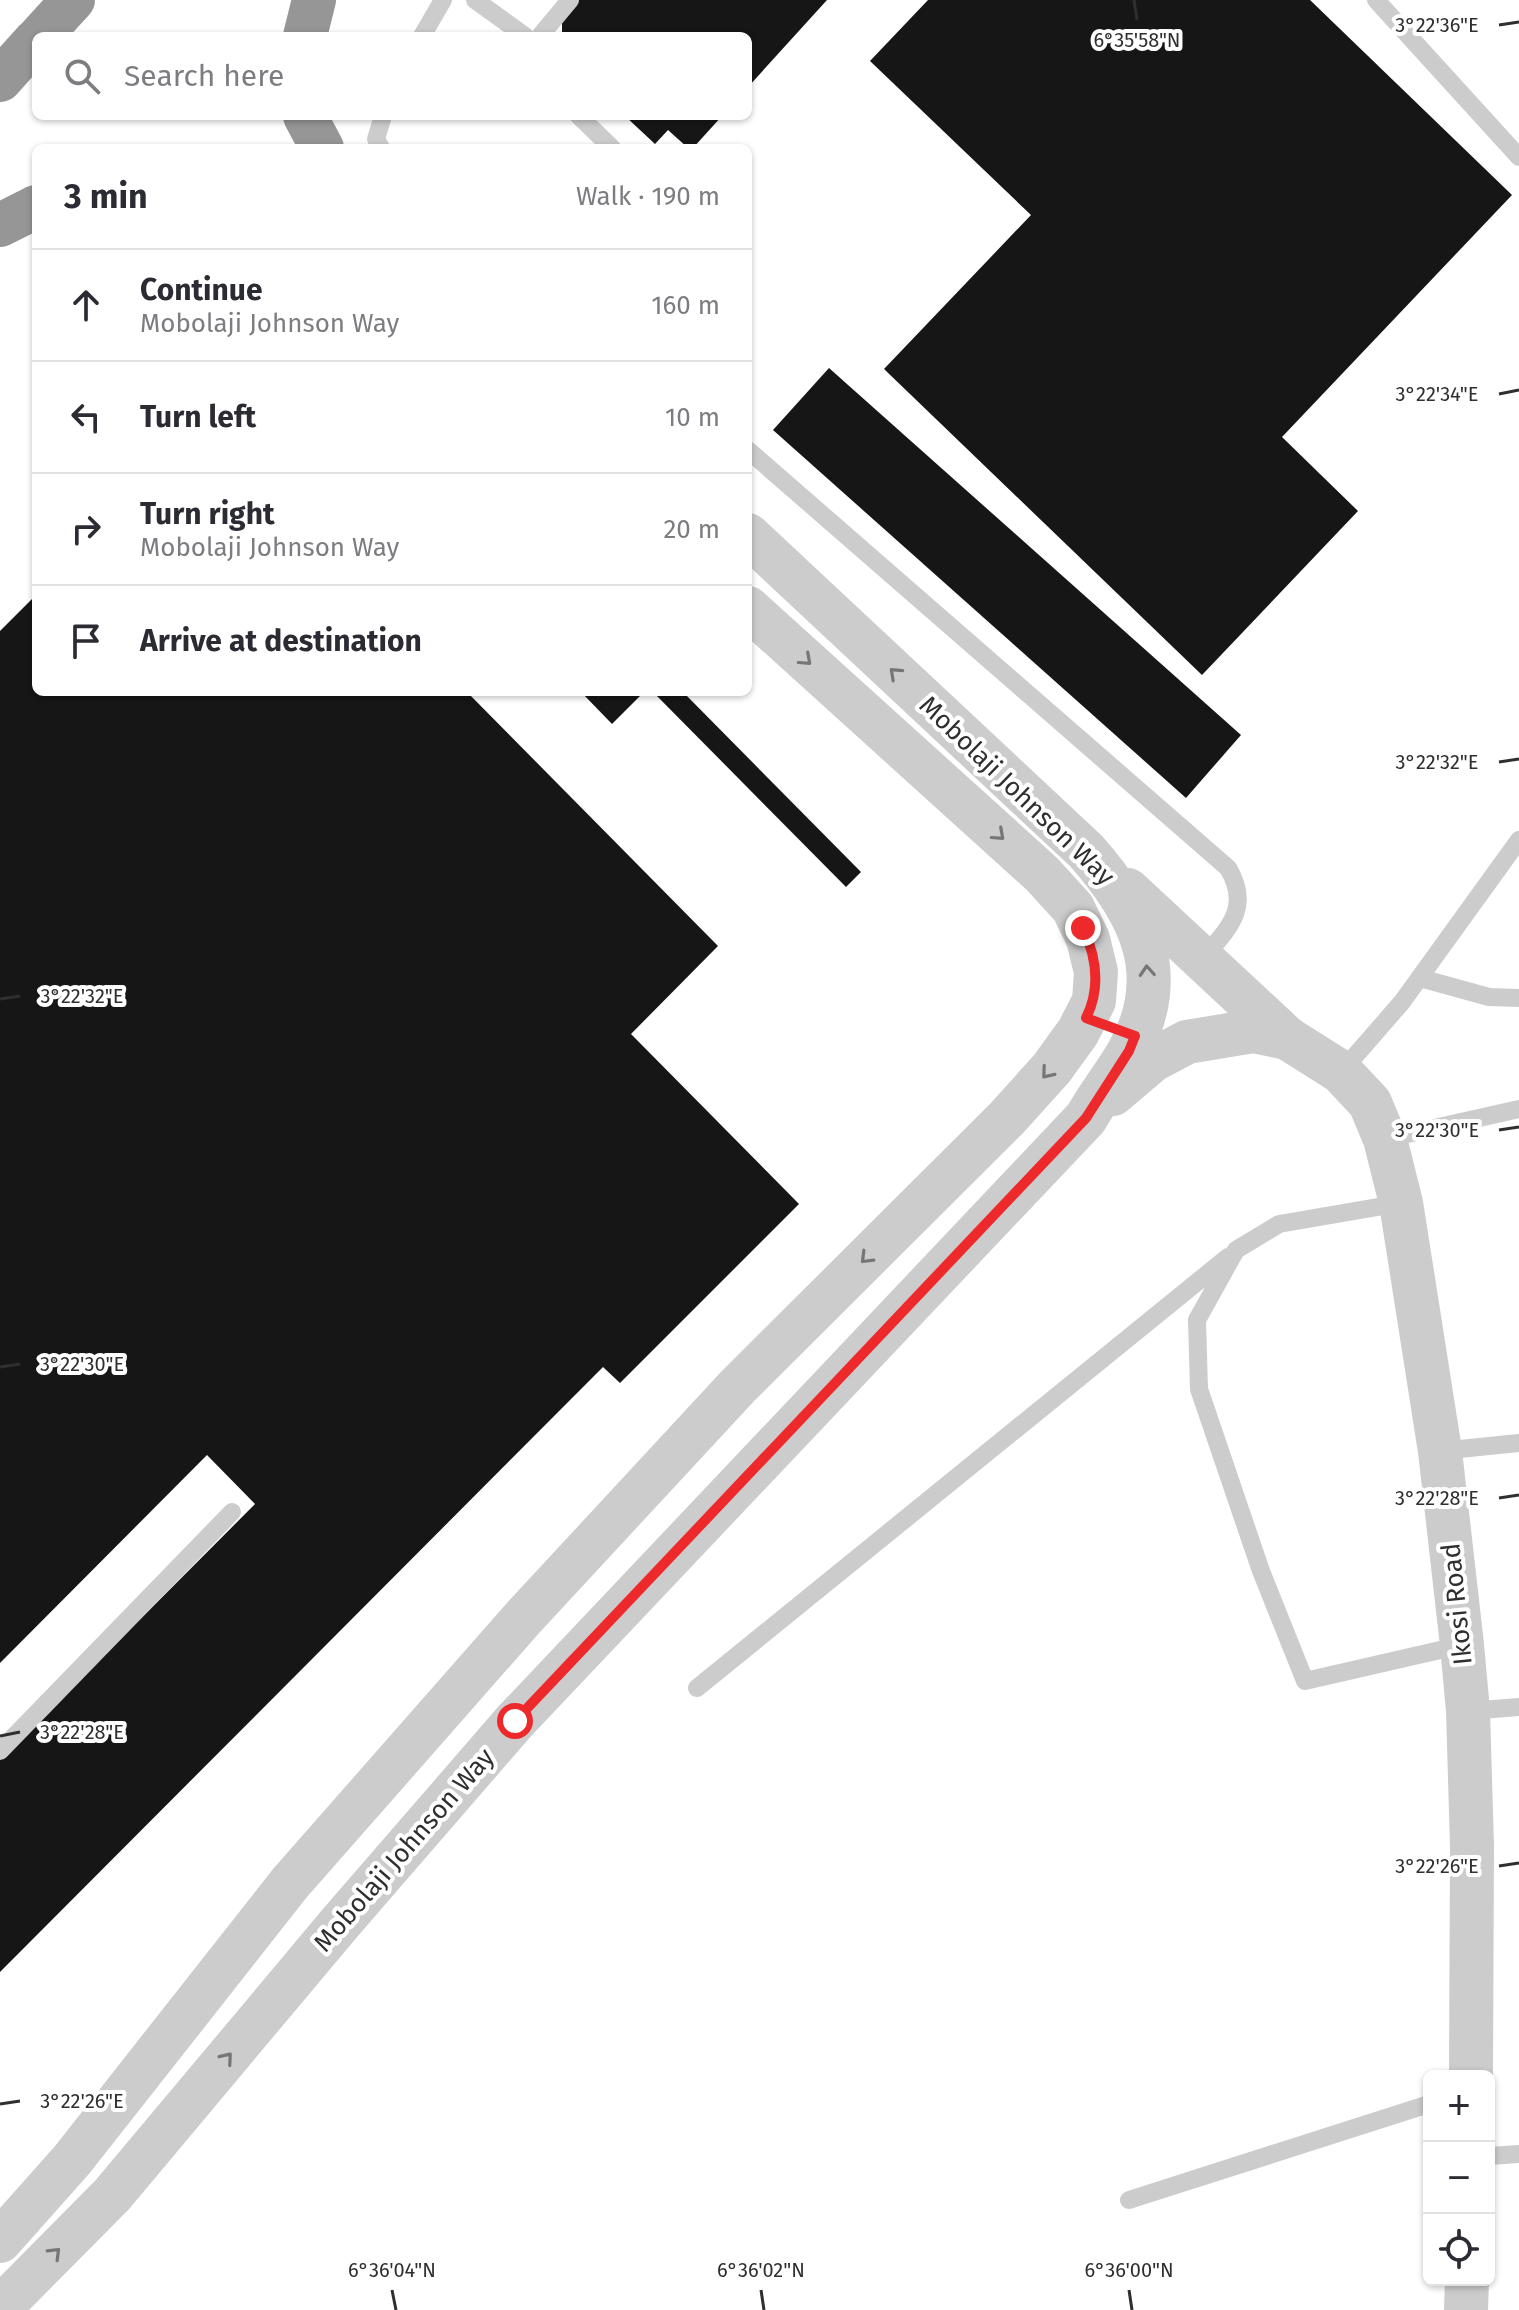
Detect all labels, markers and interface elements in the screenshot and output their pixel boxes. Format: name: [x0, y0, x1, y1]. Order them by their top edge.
text: 3°22'36"E: [1395, 13, 1479, 37]
text: 6°35'58"N: [1093, 28, 1181, 52]
search box: [32, 32, 752, 120]
icon: search: [60, 54, 104, 98]
text: Search here: [124, 58, 284, 94]
text: 3 min: [64, 176, 148, 217]
text: Walk · 190 m: [576, 181, 720, 212]
text: Continue: [140, 272, 263, 308]
icon: ahead: [64, 283, 108, 327]
text: 160 m: [651, 290, 720, 321]
text: Mobolaji Johnson Way: [140, 308, 399, 339]
text: 3°22'34"E: [1396, 382, 1478, 406]
icon: left: [64, 395, 108, 439]
text: Turn left: [140, 399, 256, 435]
text: 10 m: [665, 402, 720, 433]
text: Turn right: [140, 496, 275, 532]
icon: right: [64, 507, 108, 551]
text: 20 m: [663, 514, 720, 545]
text: Mobolaji Johnson Way: [140, 532, 399, 563]
icon: arrive: [64, 619, 108, 663]
text: Arrive at destination: [140, 623, 422, 659]
one-way arrow: [796, 650, 811, 665]
one-way arrow: [890, 667, 904, 682]
street label: Mobolaji Johnson Way: [913, 690, 1121, 892]
text: 3°22'32"E: [1396, 750, 1478, 774]
one-way arrow: [989, 825, 1004, 839]
route end: [1065, 910, 1101, 946]
one-way arrow: [1139, 965, 1156, 978]
text: 3°22'32"E: [41, 984, 123, 1008]
one-way arrow: [1043, 1063, 1057, 1078]
text: 3°22'30"E: [1395, 1118, 1479, 1142]
one-way arrow: [861, 1249, 875, 1264]
text: 3°22'30"E: [40, 1352, 124, 1376]
text: 3°22'28"E: [1395, 1486, 1479, 1510]
street label: Ikosi Road: [1435, 1542, 1479, 1666]
route start: [497, 1703, 533, 1739]
text: 3°22'28"E: [40, 1720, 124, 1744]
street label: Mobolaji Johnson Way: [307, 1742, 501, 1958]
text: 3°22'26"E: [1395, 1854, 1479, 1878]
one-way arrow: [217, 2052, 232, 2067]
map controls: [1423, 2070, 1495, 2286]
button: +: [1423, 2070, 1495, 2142]
text: 3°22'26"E: [40, 2089, 124, 2113]
button: −: [1423, 2142, 1495, 2214]
button: locate: [1423, 2214, 1495, 2286]
one-way arrow: [46, 2247, 60, 2262]
text: 6°36'04"N: [348, 2258, 436, 2282]
text: 6°36'02"N: [717, 2258, 805, 2282]
text: 6°36'00"N: [1084, 2258, 1174, 2282]

